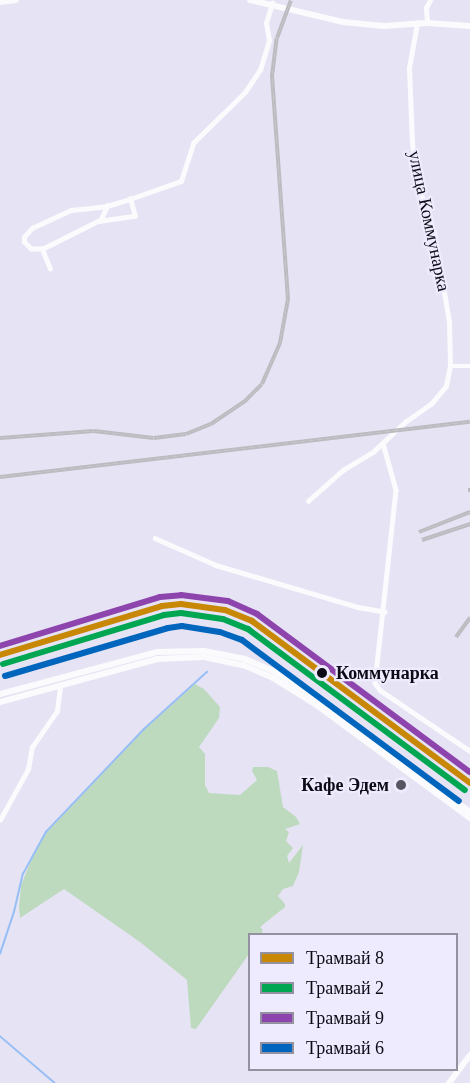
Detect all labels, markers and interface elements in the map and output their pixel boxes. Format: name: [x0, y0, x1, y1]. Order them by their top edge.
street label: улица Коммунарка: [404, 149, 454, 293]
place label: Коммунарка: [336, 662, 439, 684]
marker: Коммунарка: [313, 664, 331, 682]
place label: Кафе Эдем: [301, 774, 389, 796]
marker: Кафе Эдем: [394, 778, 408, 792]
legend: [248, 933, 458, 1071]
text: Трамвай 8: [306, 948, 384, 968]
text: Трамвай 2: [306, 978, 384, 998]
text: Трамвай 9: [306, 1008, 384, 1028]
text: Трамвай 6: [306, 1038, 384, 1058]

